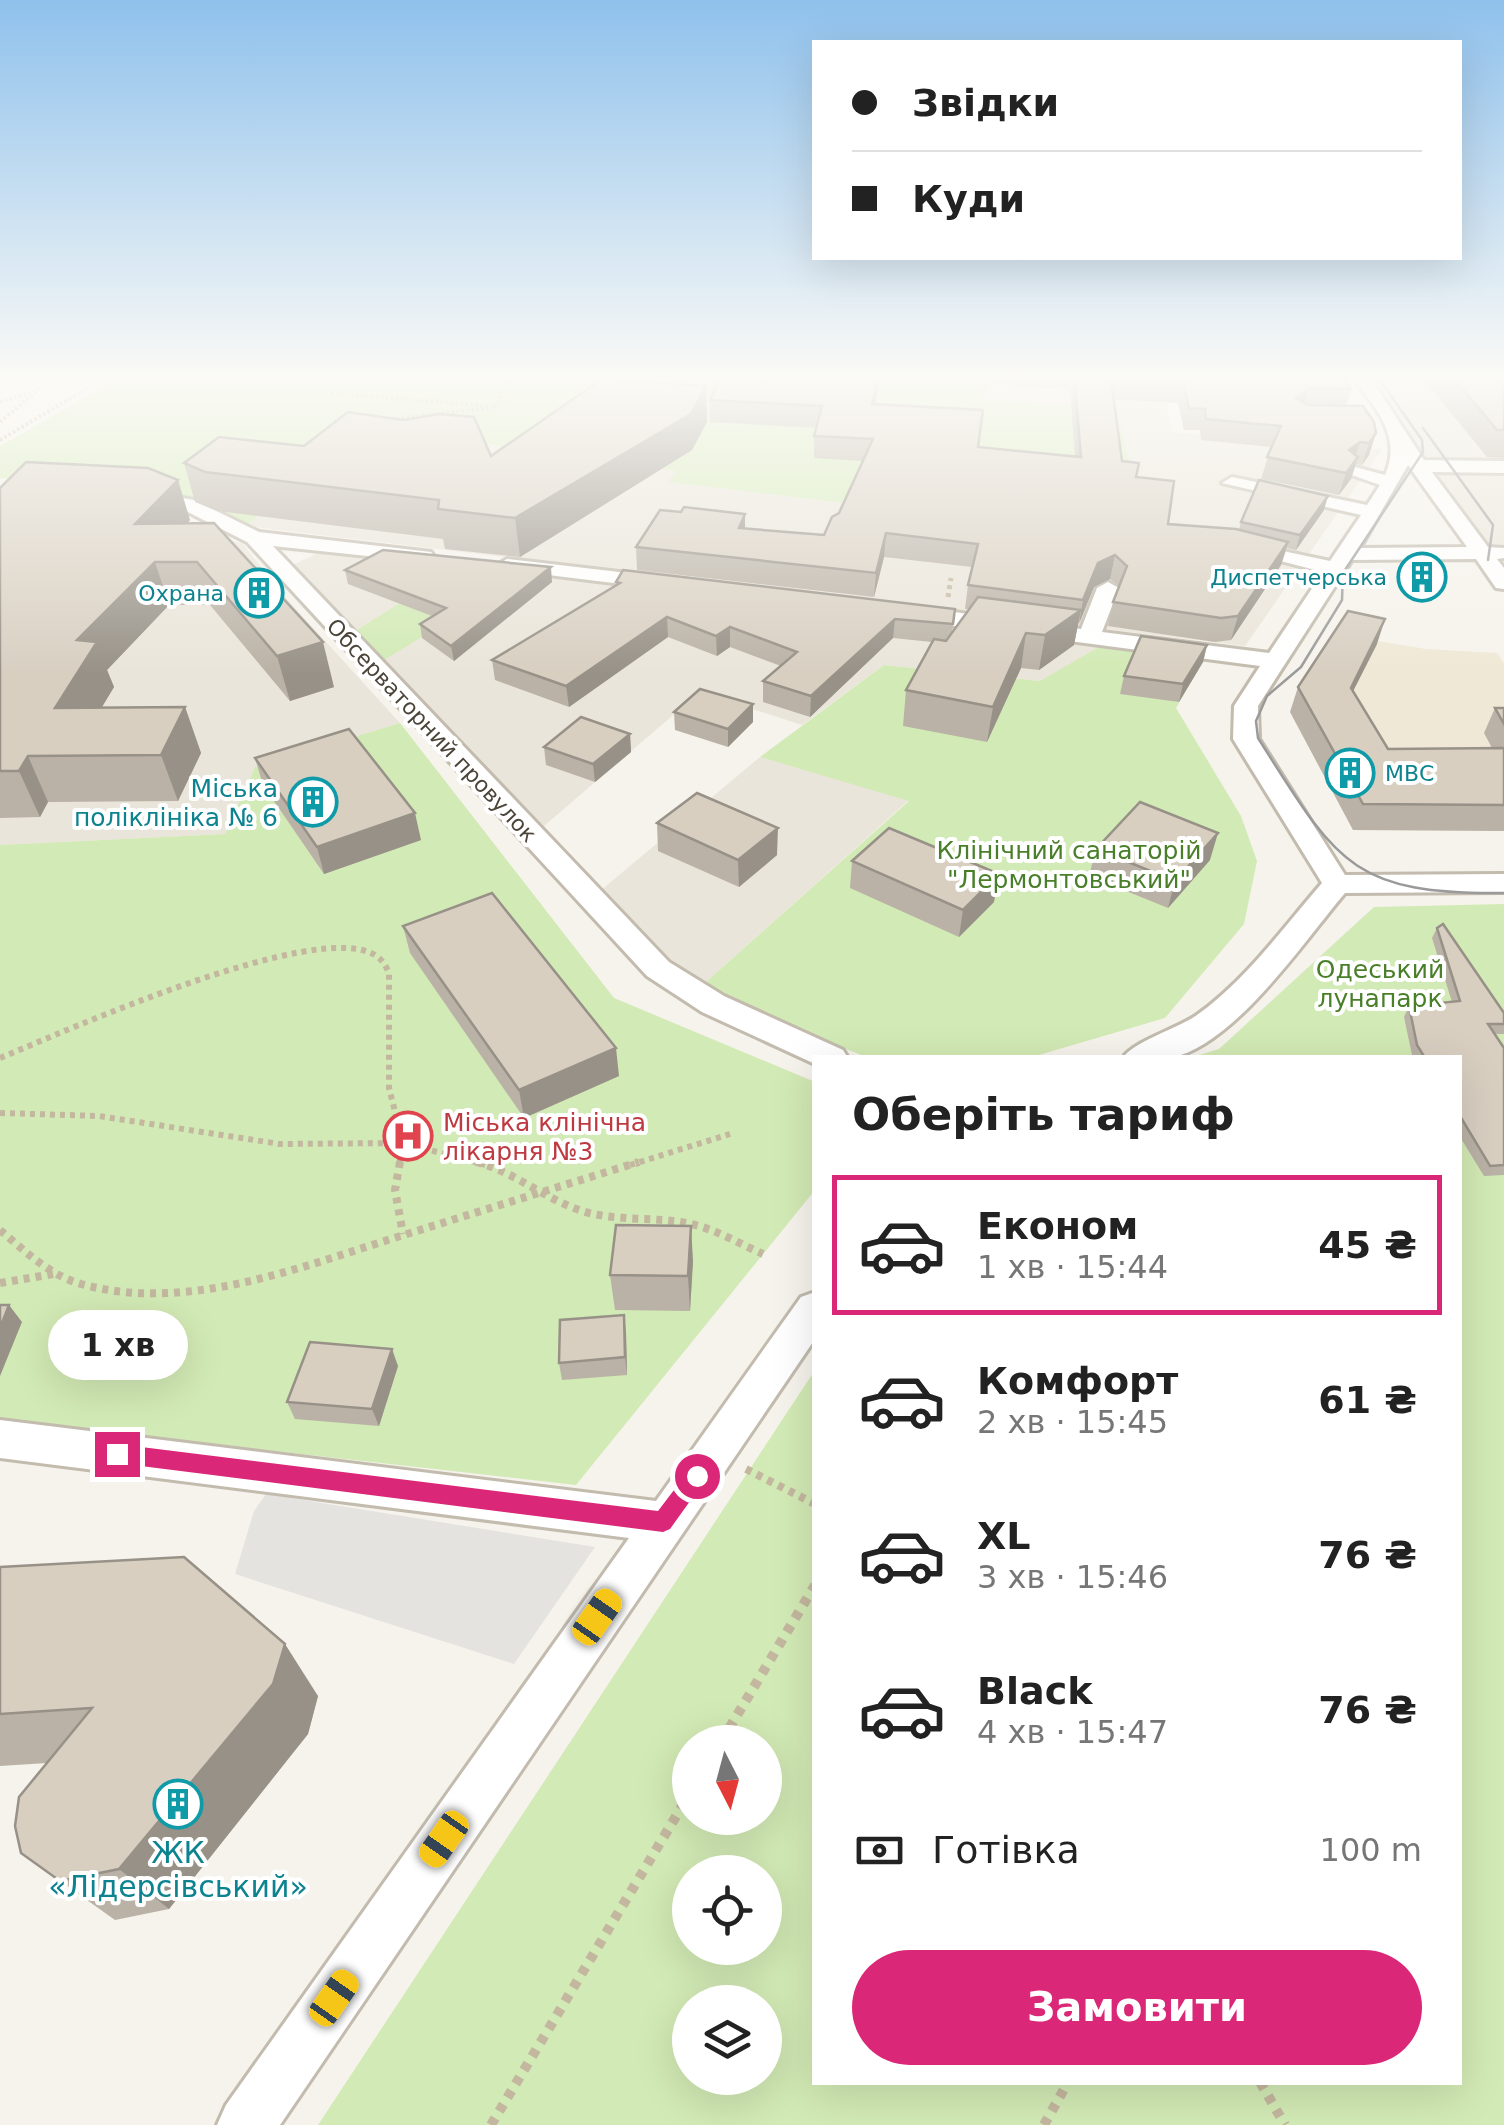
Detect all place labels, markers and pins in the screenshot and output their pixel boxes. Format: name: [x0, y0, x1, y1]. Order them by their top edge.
building icon: Диспетчерська: [1396, 551, 1448, 603]
place label: Диспетчерська: [1210, 565, 1387, 590]
building icon: Охрана: [233, 567, 285, 619]
place label: Охрана: [138, 581, 224, 606]
building icon: МВС: [1324, 747, 1376, 799]
place label: МВС: [1385, 761, 1434, 786]
place label: Міська поліклініка № 6: [74, 774, 278, 832]
building icon: Міська поліклініка № 6: [287, 776, 339, 828]
place label: Міська клінічна лікарня №3: [443, 1108, 646, 1166]
hospital icon: Міська клінічна лікарня №3: [382, 1110, 434, 1162]
building icon: ЖК «Лідерсівський»: [152, 1778, 204, 1830]
place label: ЖК «Лідерсівський»: [48, 1835, 308, 1904]

